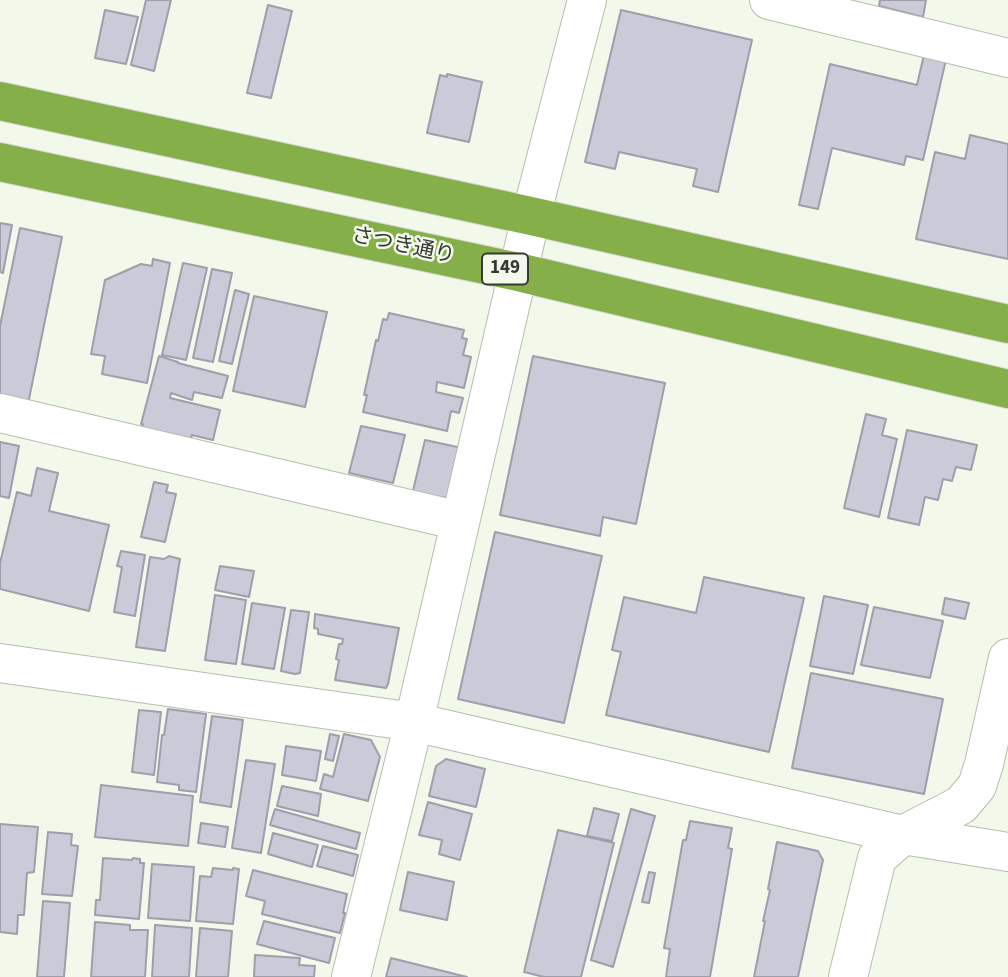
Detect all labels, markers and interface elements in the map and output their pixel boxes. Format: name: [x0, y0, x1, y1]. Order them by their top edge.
street label: さつき通り: [349, 224, 457, 270]
road number: 149: [482, 254, 528, 284]

